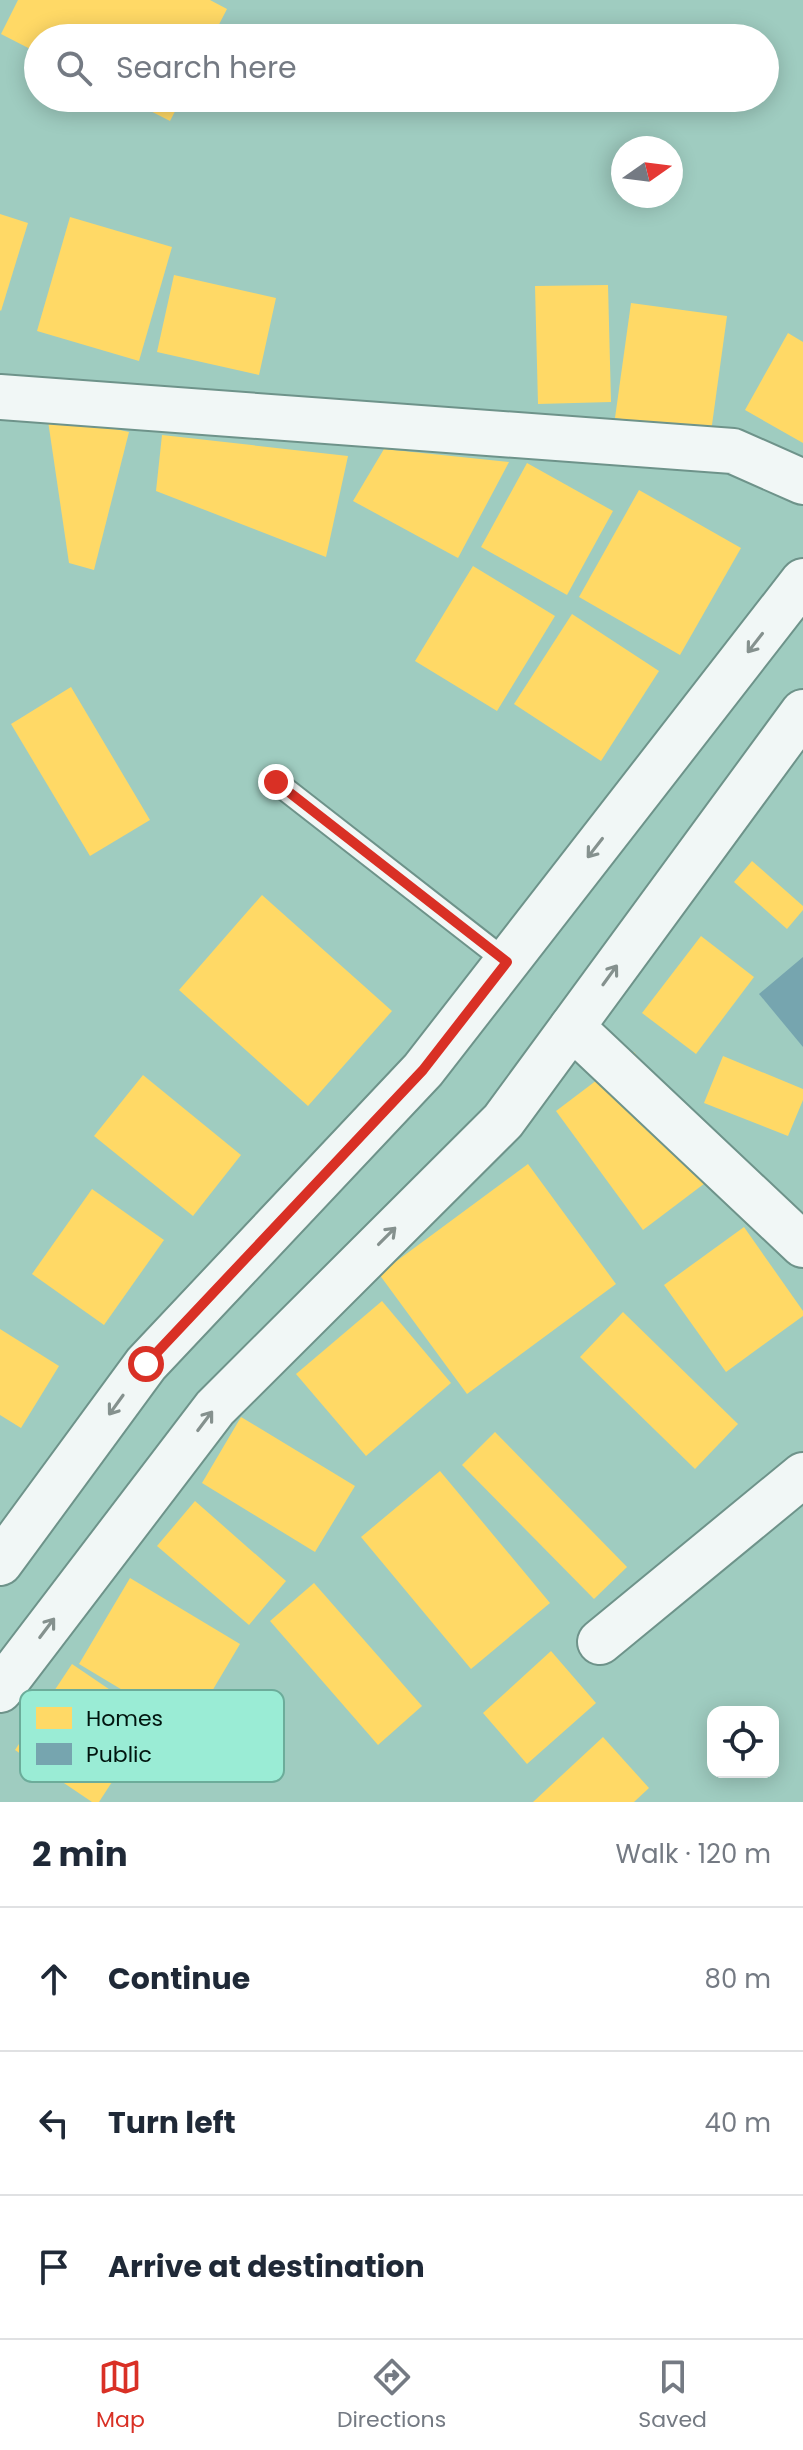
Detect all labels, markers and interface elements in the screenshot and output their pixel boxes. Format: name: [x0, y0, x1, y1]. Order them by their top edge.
search box: [24, 24, 779, 112]
icon: search: [52, 46, 96, 90]
text: Search here: [116, 46, 297, 89]
north arrow: [611, 136, 683, 208]
one-way arrow: [747, 631, 764, 653]
route end: [258, 764, 294, 800]
one-way arrow: [587, 837, 604, 858]
one-way arrow: [601, 965, 618, 987]
one-way arrow: [377, 1227, 396, 1246]
route start: [128, 1346, 164, 1382]
one-way arrow: [108, 1394, 125, 1415]
one-way arrow: [196, 1411, 213, 1433]
one-way arrow: [39, 1618, 56, 1639]
legend: [20, 1690, 284, 1782]
text: Homes: [86, 1703, 163, 1734]
map controls: [707, 1706, 779, 1778]
button: locate: [707, 1706, 779, 1778]
text: Public: [86, 1739, 152, 1770]
text: 2 min: [32, 1830, 128, 1878]
text: Walk · 120 m: [616, 1836, 771, 1872]
icon: ahead: [32, 1957, 76, 2001]
text: Continue: [108, 1957, 250, 2000]
text: 80 m: [705, 1961, 771, 1997]
icon: left: [32, 2101, 76, 2145]
text: Turn left: [108, 2101, 236, 2144]
text: 40 m: [705, 2105, 771, 2141]
icon: arrive: [32, 2245, 76, 2289]
text: Arrive at destination: [108, 2245, 425, 2288]
tab: Map: [96, 2355, 145, 2436]
tab: Directions: [337, 2355, 446, 2436]
tab: Saved: [638, 2355, 707, 2436]

